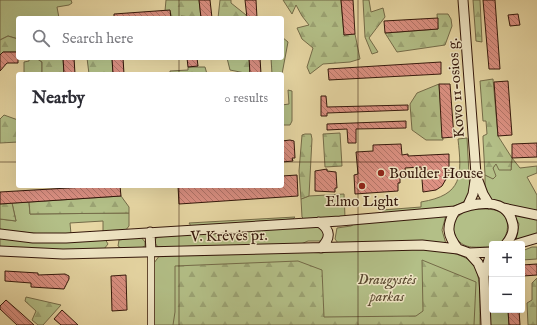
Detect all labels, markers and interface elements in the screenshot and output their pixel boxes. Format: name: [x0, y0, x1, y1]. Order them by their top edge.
search box: [16, 16, 284, 60]
icon: search: [30, 27, 52, 49]
text: Search here: [62, 29, 133, 48]
street label: Kovo 11-osios g.: [443, 37, 469, 139]
text: Nearby: [32, 88, 85, 109]
text: 0 results: [224, 90, 268, 107]
place label: Boulder House: [389, 164, 483, 183]
marker: Boulder House: [376, 168, 386, 178]
marker: Elmo Light: [357, 181, 367, 191]
place label: Elmo Light: [325, 192, 399, 211]
street label: V. Krėvės pr.: [189, 226, 268, 246]
map controls: [489, 241, 525, 313]
button: +: [489, 241, 525, 277]
park label: Draugystės parkas: [358, 270, 417, 306]
button: −: [489, 277, 525, 313]

